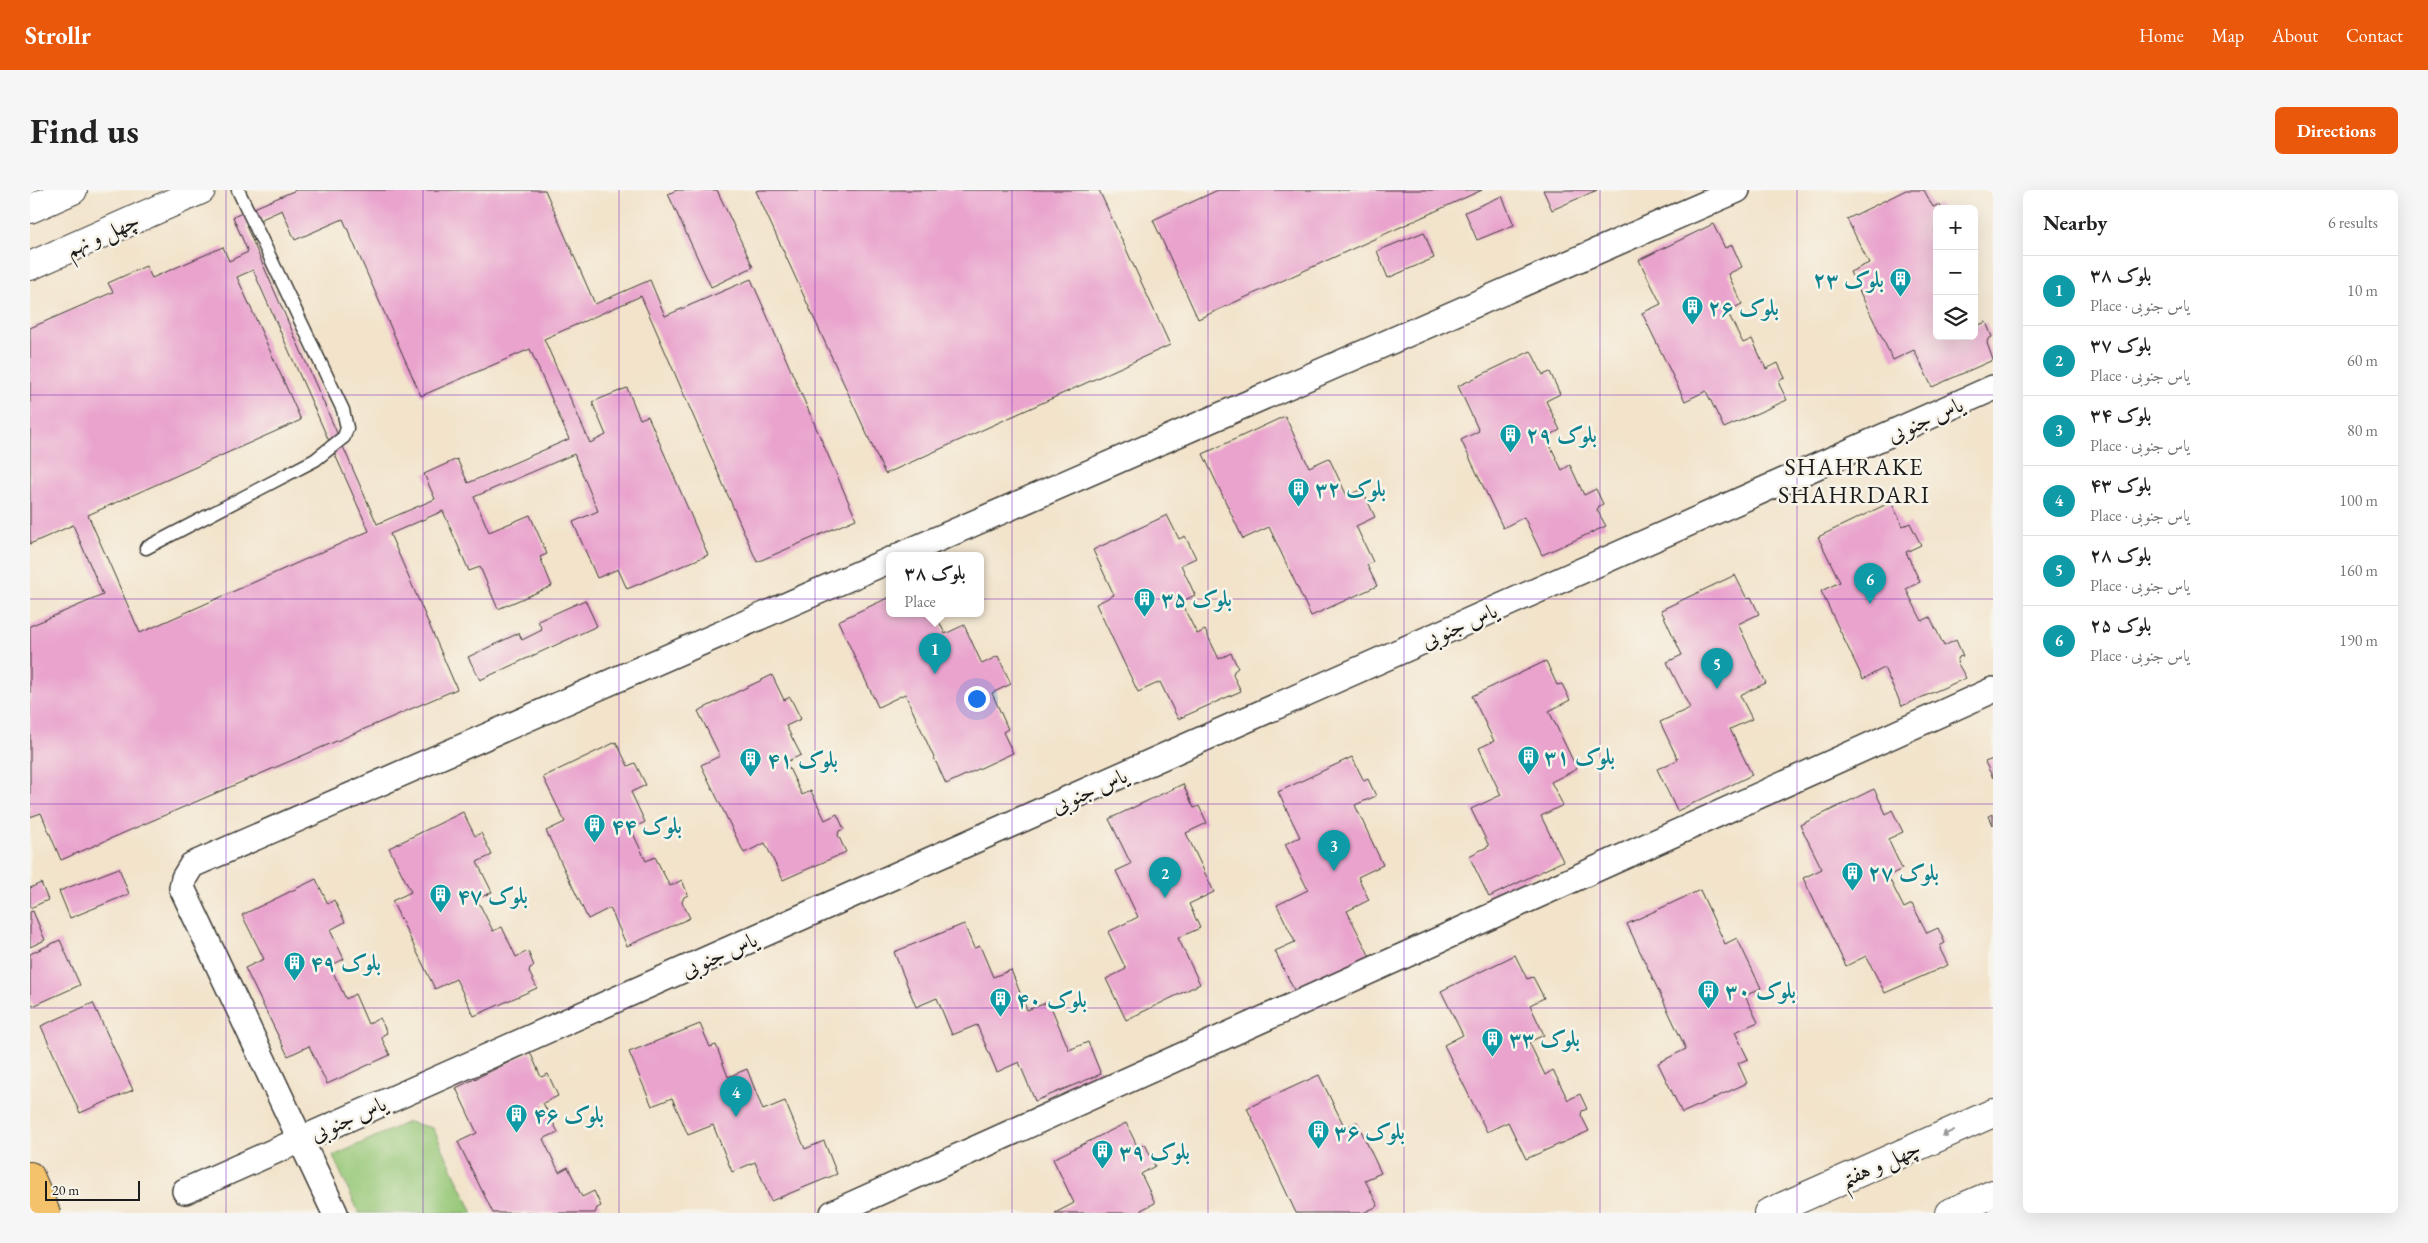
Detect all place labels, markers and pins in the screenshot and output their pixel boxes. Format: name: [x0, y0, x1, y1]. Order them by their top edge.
place label: بلوک ۲۳: [1813, 265, 1884, 294]
building icon: بلوک ۲۳: [1888, 267, 1912, 298]
place label: بلوک ۲۶: [1708, 293, 1779, 322]
building icon: بلوک ۲۶: [1680, 295, 1704, 326]
place label: بلوک ۲۹: [1526, 420, 1597, 449]
building icon: بلوک ۲۹: [1498, 422, 1522, 453]
place label: بلوک ۳۲: [1315, 474, 1386, 503]
building icon: بلوک ۳۲: [1287, 476, 1311, 507]
pin: 6: [1854, 563, 1886, 604]
place label: بلوک ۳۵: [1161, 584, 1232, 613]
building icon: بلوک ۳۵: [1133, 586, 1157, 617]
pin: 1: [919, 633, 951, 674]
pin: 5: [1701, 648, 1733, 689]
place label: بلوک ۳۱: [1544, 742, 1615, 771]
building icon: بلوک ۳۱: [1516, 744, 1540, 775]
place label: بلوک ۴۱: [767, 745, 838, 774]
building icon: بلوک ۴۱: [739, 747, 763, 778]
place label: بلوک ۴۴: [611, 811, 682, 840]
building icon: بلوک ۴۴: [583, 813, 607, 844]
pin: 3: [1318, 830, 1350, 871]
pin: 2: [1149, 857, 1181, 898]
place label: بلوک ۲۷: [1868, 858, 1939, 887]
building icon: بلوک ۲۷: [1840, 860, 1864, 891]
place label: بلوک ۴۷: [457, 881, 528, 910]
building icon: بلوک ۴۷: [429, 883, 453, 914]
place label: بلوک ۴۹: [310, 948, 381, 977]
building icon: بلوک ۴۹: [282, 950, 306, 981]
place label: بلوک ۳۰: [1725, 976, 1796, 1005]
building icon: بلوک ۳۰: [1697, 978, 1721, 1009]
place label: بلوک ۴۰: [1016, 985, 1087, 1014]
building icon: بلوک ۴۰: [988, 987, 1012, 1018]
place label: بلوک ۳۳: [1509, 1024, 1580, 1053]
building icon: بلوک ۳۳: [1481, 1026, 1505, 1057]
pin: 4: [720, 1076, 752, 1117]
place label: بلوک ۴۶: [533, 1100, 604, 1129]
building icon: بلوک ۴۶: [505, 1102, 529, 1133]
place label: بلوک ۳۶: [1334, 1117, 1405, 1146]
building icon: بلوک ۳۶: [1306, 1119, 1330, 1150]
place label: بلوک ۳۹: [1119, 1137, 1190, 1166]
building icon: بلوک ۳۹: [1091, 1139, 1115, 1170]

